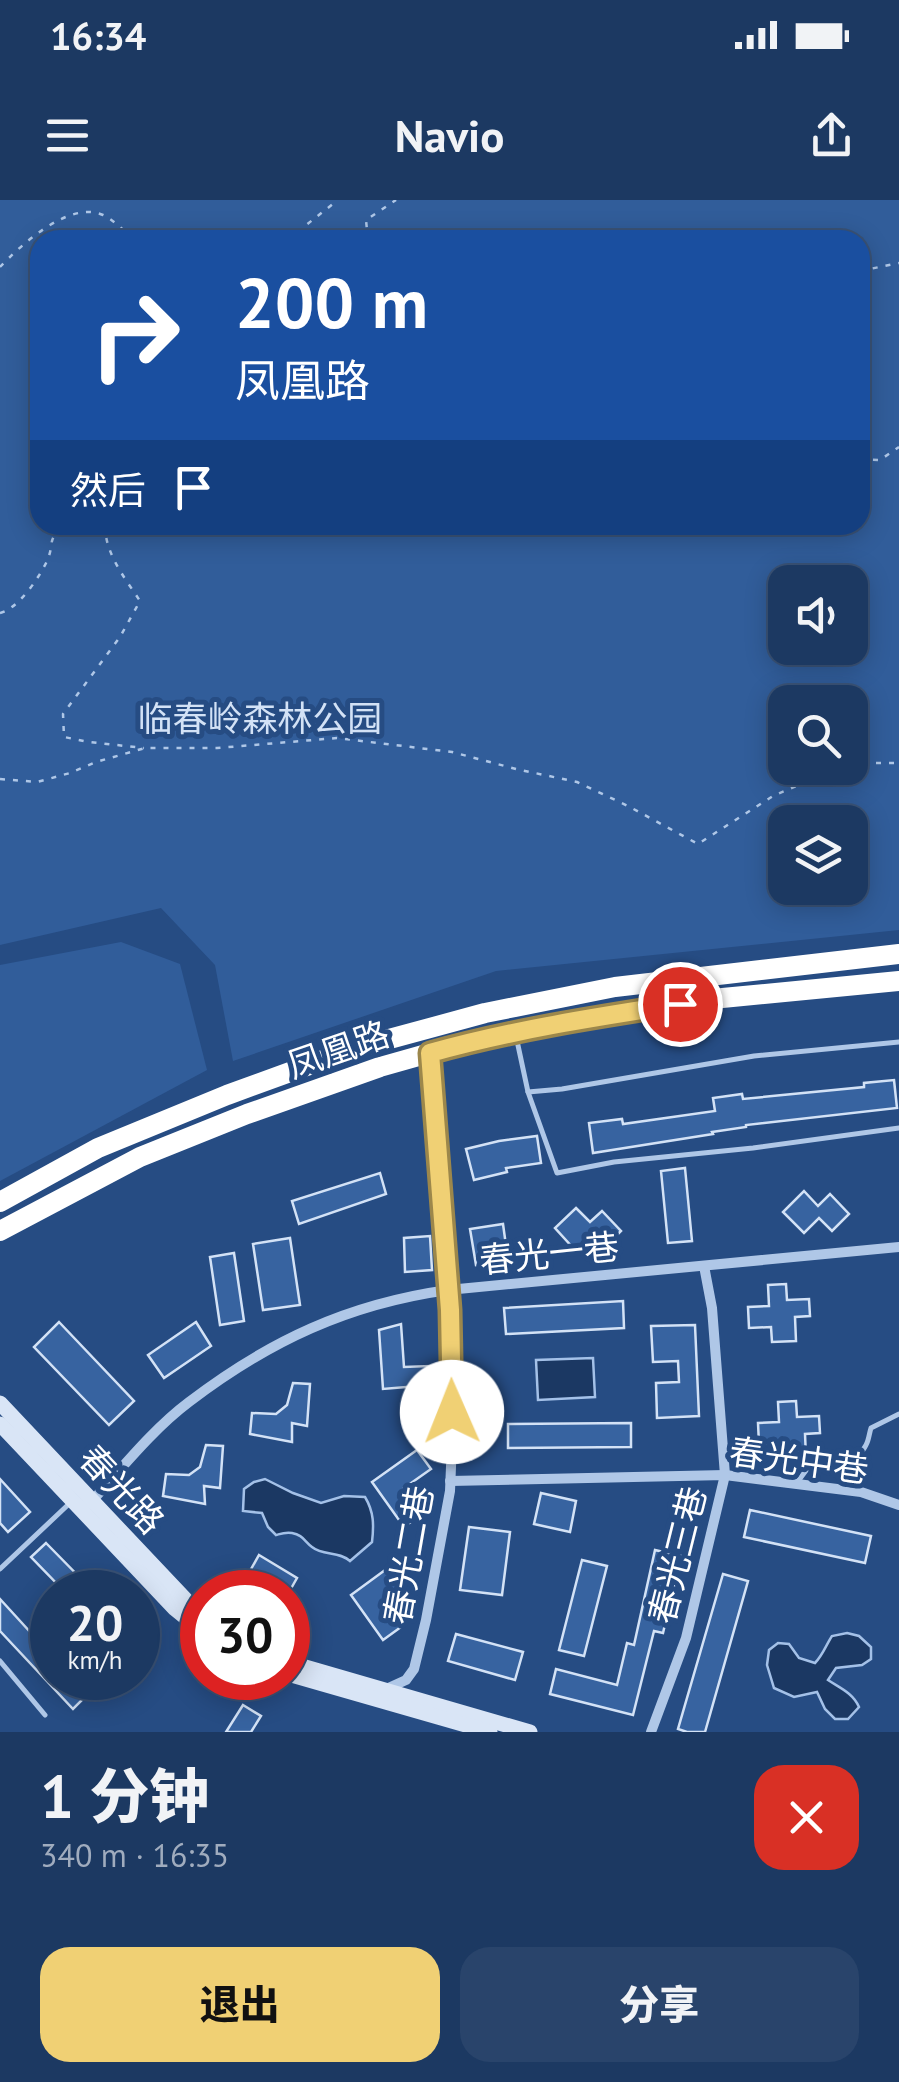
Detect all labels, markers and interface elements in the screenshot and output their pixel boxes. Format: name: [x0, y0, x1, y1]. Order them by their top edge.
text: 16:34: [50, 11, 146, 60]
text: Navio: [395, 106, 504, 164]
icon: menu: [40, 108, 95, 163]
icon: share: [804, 108, 859, 163]
text: 200 m: [235, 257, 428, 347]
icon: right: [70, 270, 200, 400]
text: 凤凰路: [235, 351, 370, 409]
icon: arrive: [166, 460, 221, 515]
text: 然后: [70, 465, 146, 514]
map controls: [768, 565, 868, 905]
button: sound: [768, 565, 868, 665]
button: search: [768, 685, 868, 785]
park label: 临春岭森林公园: [137, 695, 383, 741]
button: layers: [768, 805, 868, 905]
pin: [638, 962, 723, 1047]
icon: arrive: [653, 977, 708, 1032]
street label: 凤凰路: [281, 1010, 395, 1088]
street label: 春光一巷: [477, 1223, 621, 1283]
position arrow: [400, 1360, 504, 1464]
street label: 春光中巷: [726, 1427, 872, 1493]
street label: 春光路: [69, 1435, 175, 1543]
street label: 春光二巷: [373, 1482, 443, 1628]
street label: 春光三巷: [638, 1482, 716, 1628]
speed limit sign: 30: [180, 1570, 310, 1700]
text: 20: [67, 1590, 123, 1655]
text: km/h: [68, 1644, 122, 1676]
text: 1 分钟: [40, 1757, 209, 1835]
button: close: [754, 1765, 859, 1870]
text: 340 m · 16:35: [40, 1834, 229, 1876]
button: 退出: [40, 1947, 440, 2062]
button: 分享: [460, 1947, 859, 2062]

